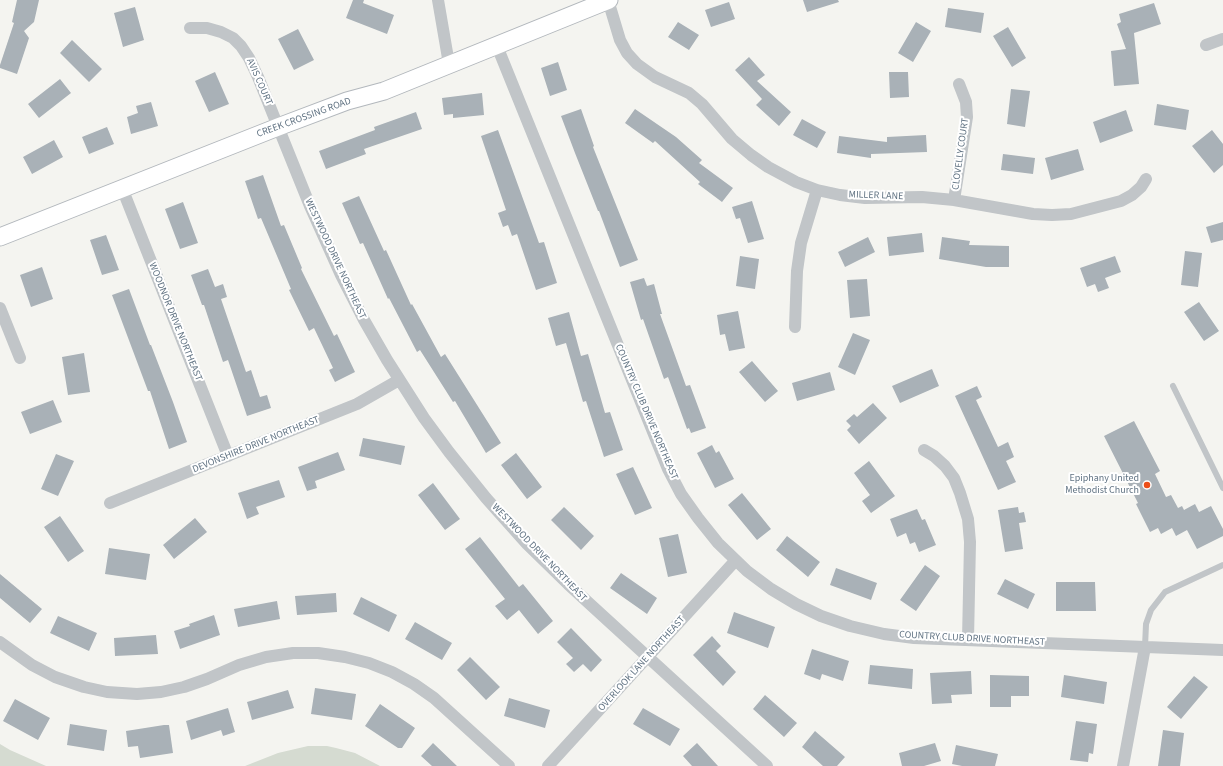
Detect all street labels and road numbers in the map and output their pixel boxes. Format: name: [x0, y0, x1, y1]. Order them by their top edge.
street label: AVIS COURT: [243, 57, 275, 107]
street label: CREEK CROSSING ROAD: [255, 95, 353, 141]
street label: CLOVELLY COURT: [950, 117, 972, 191]
street label: MILLER LANE: [848, 189, 904, 203]
street label: WESTWOOD DRIVE NORTHEAST: [302, 197, 368, 321]
street label: WOODNOR DRIVE NORTHEAST: [146, 261, 204, 383]
street label: COUNTRY CLUB DRIVE NORTHEAST: [612, 342, 680, 482]
street label: DEVONSHIRE DRIVE NORTHEAST: [191, 414, 321, 476]
street label: WESTWOOD DRIVE NORTHEAST: [489, 502, 589, 604]
street label: OVERLOOK LANE NORTHEAST: [596, 614, 688, 714]
street label: COUNTRY CLUB DRIVE NORTHEAST: [899, 629, 1045, 649]

